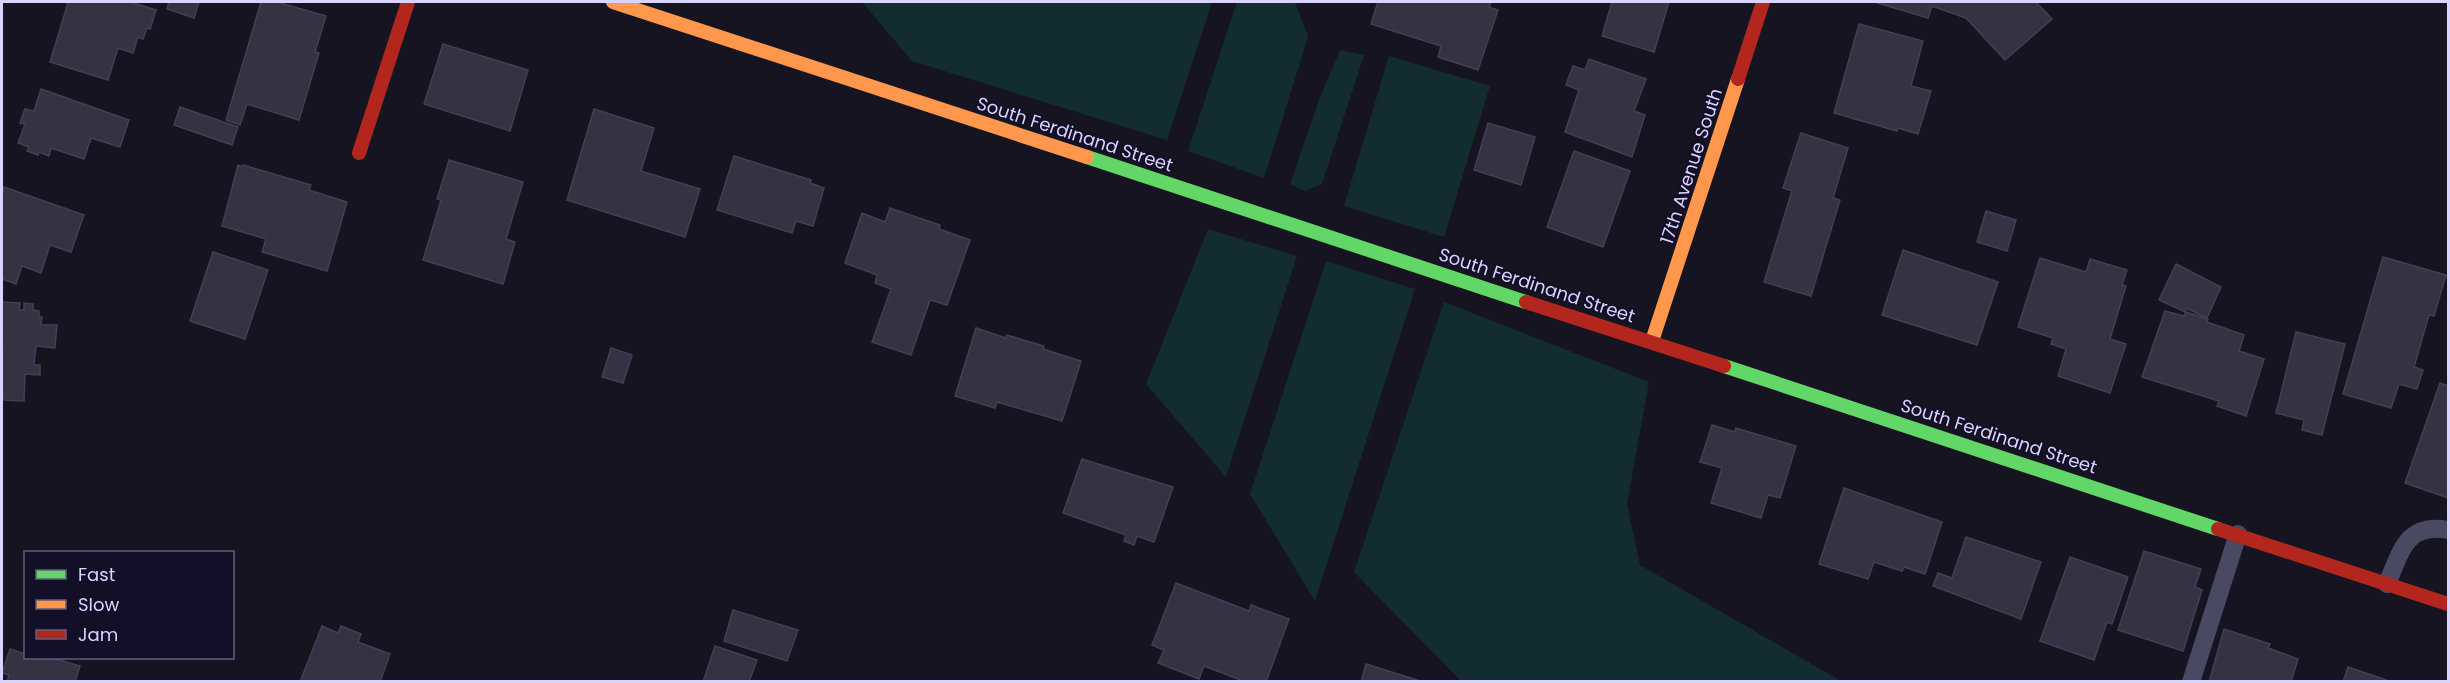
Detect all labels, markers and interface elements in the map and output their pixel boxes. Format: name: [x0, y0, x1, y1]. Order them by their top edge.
street label: 17th Avenue South: [1654, 85, 1728, 247]
street label: South Ferdinand Street: [974, 90, 1176, 178]
street label: South Ferdinand Street: [1436, 241, 1638, 329]
street label: South Ferdinand Street: [1898, 392, 2100, 480]
legend: [24, 551, 234, 659]
text: Fast: [78, 562, 115, 587]
text: Slow: [78, 592, 120, 617]
text: Jam: [78, 622, 118, 647]

